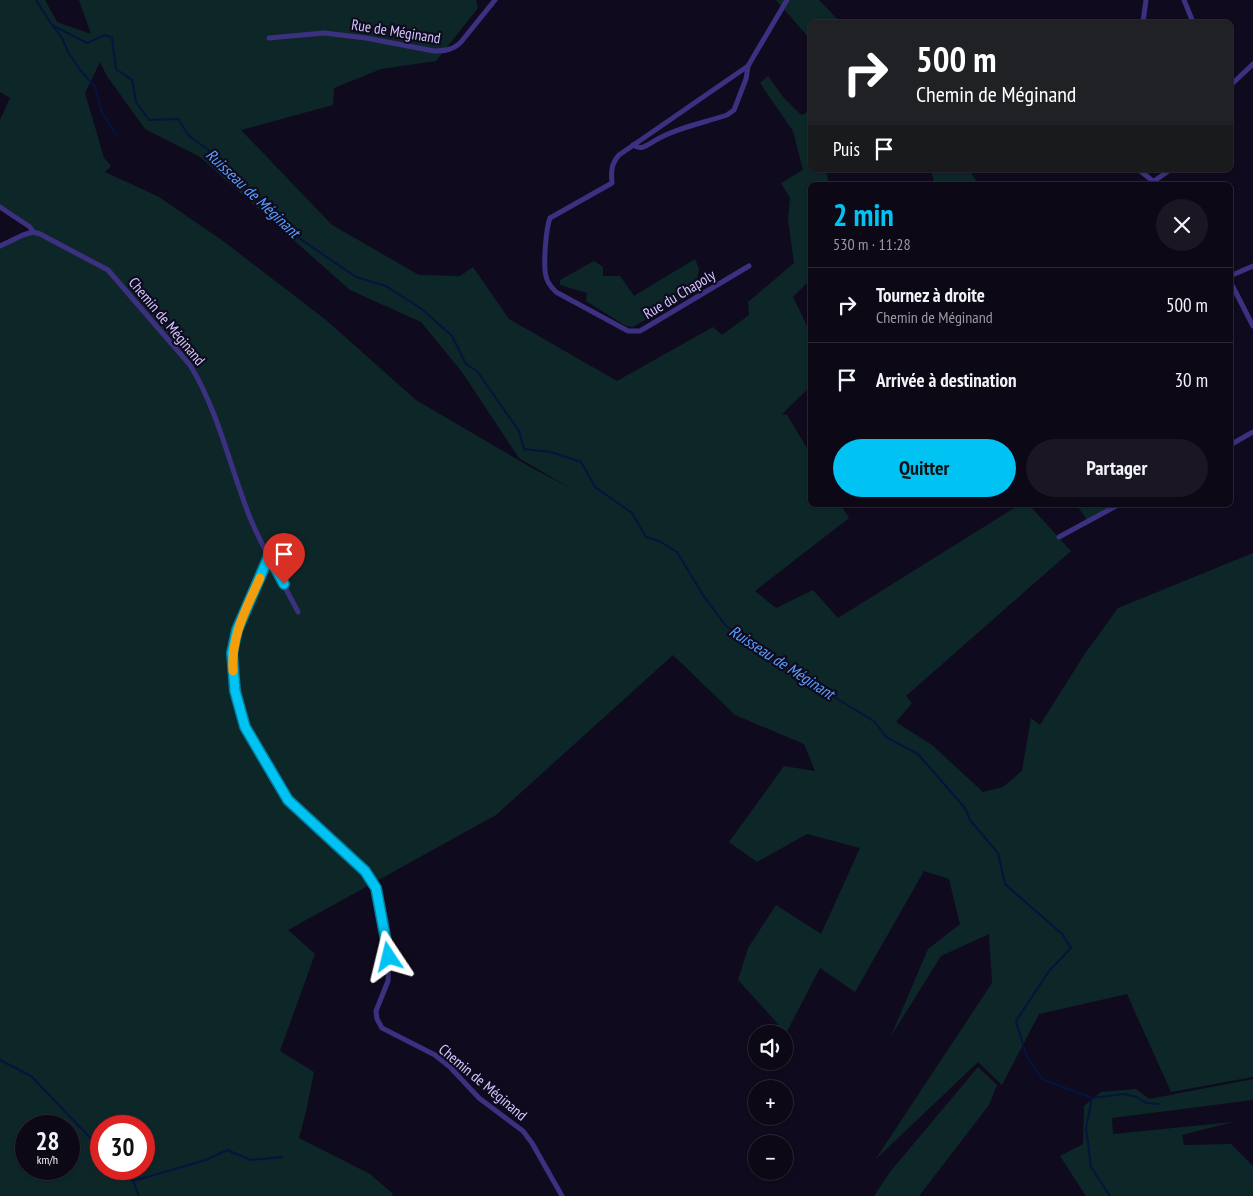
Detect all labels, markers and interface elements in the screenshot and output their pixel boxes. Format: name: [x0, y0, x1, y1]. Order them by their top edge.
street label: Rue de Méginand: [350, 15, 442, 47]
text: 500 m: [916, 36, 997, 82]
icon: right: [833, 40, 898, 105]
text: Chemin de Méginand: [916, 80, 1076, 108]
icon: arrive: [870, 135, 898, 163]
text: Puis: [833, 137, 860, 161]
water label: Ruisseau de Méginant: [202, 144, 305, 243]
text: 2 min: [833, 195, 894, 234]
button: close: [1156, 199, 1208, 251]
text: 530 m · 11:28: [833, 234, 911, 254]
street label: Rue du Chapoly: [639, 265, 719, 323]
street label: Chemin de Méginand: [125, 273, 209, 369]
text: Tournez à droite: [876, 283, 985, 307]
icon: right: [833, 291, 861, 319]
text: 500 m: [1166, 293, 1208, 317]
text: Chemin de Méginand: [876, 307, 993, 327]
icon: arrive: [833, 366, 861, 394]
text: Arrivée à destination: [876, 368, 1017, 392]
text: 30 m: [1175, 368, 1208, 392]
button: Quitter: [833, 439, 1016, 497]
button: Partager: [1026, 439, 1208, 497]
pin: [263, 533, 305, 584]
icon: arrive: [270, 540, 298, 568]
water label: Ruisseau de Méginant: [726, 621, 840, 704]
position arrow: [362, 930, 414, 982]
map controls: [748, 1025, 793, 1180]
button: sound: [748, 1025, 793, 1070]
street label: Chemin de Méginand: [435, 1040, 531, 1124]
button: +: [748, 1080, 793, 1125]
speed limit sign: 30: [90, 1115, 155, 1180]
text: 28: [36, 1125, 59, 1157]
button: −: [748, 1135, 793, 1180]
text: km/h: [37, 1152, 58, 1167]

